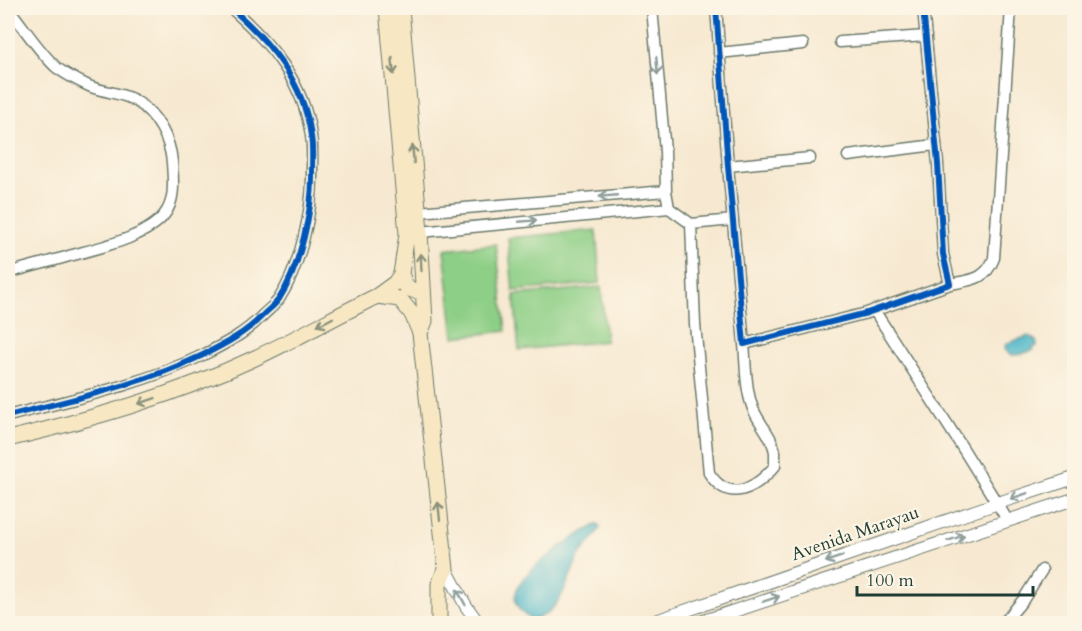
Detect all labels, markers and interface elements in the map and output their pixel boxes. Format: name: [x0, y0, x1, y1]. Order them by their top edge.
one-way arrow: [387, 55, 398, 75]
one-way arrow: [652, 55, 663, 75]
one-way arrow: [407, 145, 418, 165]
one-way arrow: [599, 191, 619, 202]
one-way arrow: [518, 215, 537, 226]
one-way arrow: [416, 253, 427, 273]
one-way arrow: [317, 316, 334, 328]
one-way arrow: [138, 396, 157, 407]
one-way arrow: [1010, 491, 1029, 502]
street label: Avenida Marayau: [788, 500, 923, 567]
one-way arrow: [433, 501, 444, 521]
one-way arrow: [946, 532, 965, 543]
one-way arrow: [825, 555, 844, 566]
scale bar: [857, 559, 1032, 597]
text: 100 m: [866, 568, 914, 593]
one-way arrow: [455, 589, 467, 606]
one-way arrow: [761, 592, 780, 603]

